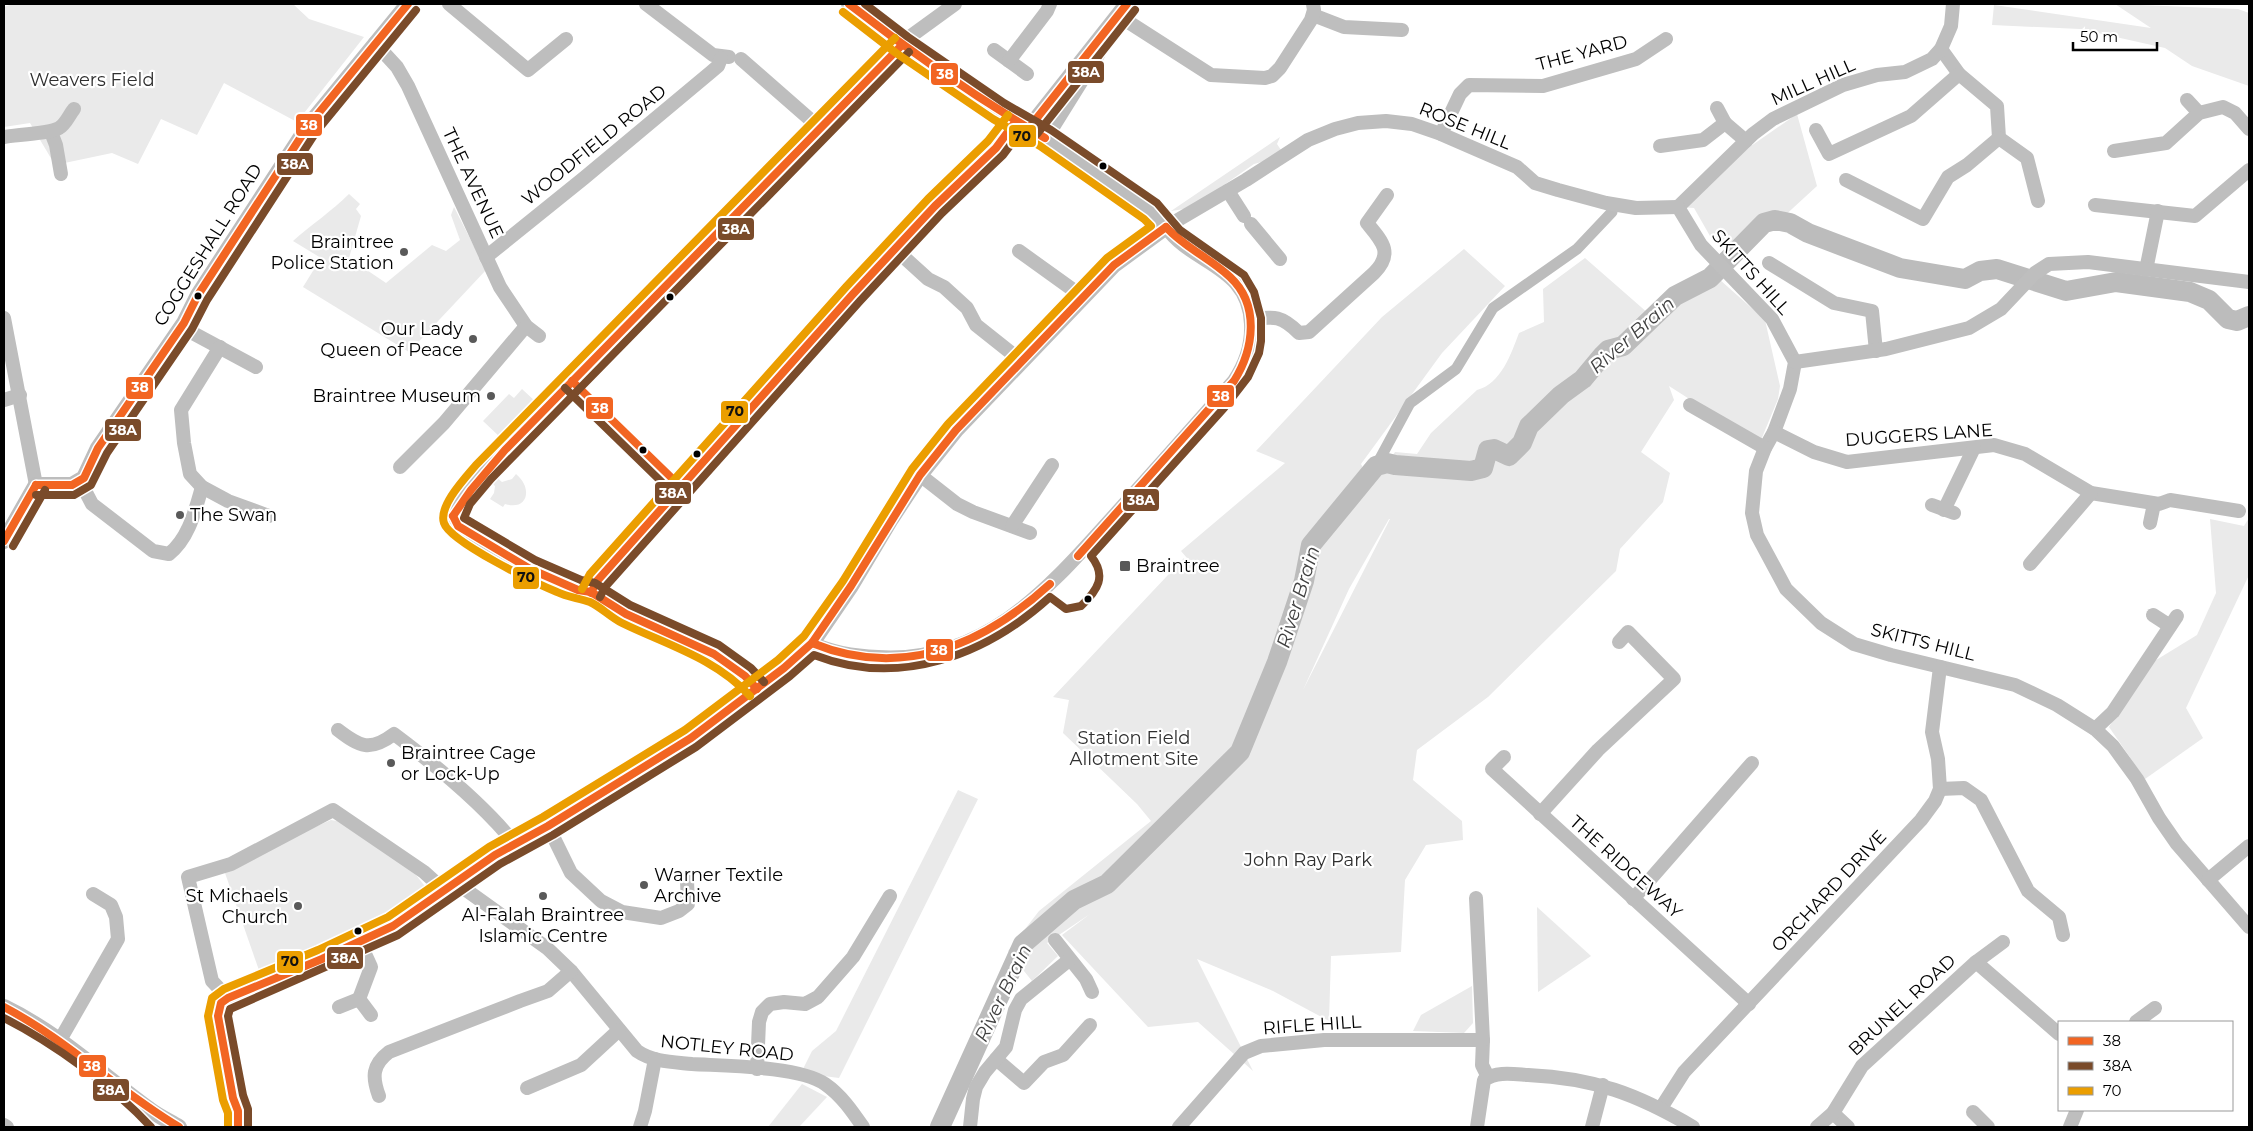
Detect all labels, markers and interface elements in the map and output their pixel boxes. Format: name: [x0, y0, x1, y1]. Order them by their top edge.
scale bar: [2073, 20, 2157, 52]
text: 50 m: [2080, 27, 2118, 46]
street label: THE YARD: [1534, 30, 1630, 76]
street label: MILL HILL: [1767, 54, 1859, 110]
line badge: 38A: [1067, 60, 1105, 84]
line badge: 38: [930, 62, 959, 86]
text: 38A: [1071, 63, 1100, 81]
text: 38: [935, 65, 954, 83]
park label: Weavers Field: [29, 69, 155, 91]
street label: WOODFIELD ROAD: [517, 80, 671, 210]
street label: ROSE HILL: [1416, 98, 1515, 155]
line badge: 38: [295, 113, 323, 137]
text: 38: [299, 116, 318, 134]
street label: THE AVENUE: [438, 124, 508, 242]
line badge: 70: [1008, 124, 1037, 148]
text: 70: [1013, 127, 1031, 145]
line badge: 38A: [276, 152, 314, 176]
text: 38A: [280, 155, 309, 173]
street label: COGGESHALL ROAD: [149, 160, 267, 330]
unlabelled marker: [1098, 161, 1108, 171]
line badge: 38A: [717, 217, 755, 241]
text: 38A: [721, 220, 750, 238]
street label: SKITTS HILL: [1707, 225, 1795, 319]
place label: Braintree Police Station: [271, 231, 394, 274]
marker: Braintree Police Station: [398, 246, 410, 258]
unlabelled marker: [193, 291, 203, 301]
unlabelled marker: [665, 292, 675, 302]
water label: River Brain: [1585, 292, 1679, 378]
place label: Our Lady Queen of Peace: [320, 318, 463, 361]
marker: Our Lady Queen of Peace: [467, 333, 479, 345]
line badge: 38: [125, 376, 154, 400]
text: 38: [130, 378, 149, 396]
line badge: 38: [1206, 384, 1235, 408]
place label: Braintree Museum: [312, 385, 481, 407]
text: 38: [1211, 387, 1230, 405]
marker: Braintree Museum: [485, 390, 497, 402]
line badge: 38: [585, 396, 614, 420]
text: 38: [590, 399, 609, 417]
line badge: 70: [720, 400, 749, 424]
text: 70: [726, 402, 744, 420]
line badge: 38A: [104, 418, 142, 442]
street label: DUGGERS LANE: [1844, 419, 1994, 451]
text: 38A: [108, 421, 137, 439]
unlabelled marker: [638, 445, 648, 455]
unlabelled marker: [692, 449, 702, 459]
line badge: 38A: [654, 481, 692, 505]
text: 38A: [658, 484, 687, 502]
line badge: 38A: [1122, 488, 1160, 512]
text: 38A: [1126, 491, 1155, 509]
place label: The Swan: [190, 504, 277, 526]
marker: The Swan: [174, 509, 186, 521]
water label: River Brain: [1272, 543, 1324, 651]
place label: Braintree: [1136, 555, 1220, 577]
marker: Braintree: [1118, 559, 1132, 573]
line badge: 70: [512, 566, 540, 590]
text: 70: [517, 568, 535, 586]
unlabelled marker: [1083, 594, 1093, 604]
street label: SKITTS HILL: [1868, 618, 1978, 666]
line badge: 38: [925, 638, 954, 662]
text: 38: [929, 641, 948, 659]
park label: Station Field Allotment Site: [1070, 727, 1199, 770]
place label: Braintree Cage or Lock-Up: [401, 742, 536, 785]
marker: Braintree Cage or Lock-Up: [385, 757, 397, 769]
street label: THE RIDGEWAY: [1565, 811, 1687, 924]
street label: ORCHARD DRIVE: [1767, 826, 1891, 956]
park label: John Ray Park: [1243, 849, 1372, 871]
place label: Warner Textile Archive: [654, 864, 783, 907]
marker: Warner Textile Archive: [638, 879, 650, 891]
place label: St Michaels Church: [186, 885, 288, 928]
marker: Al-Falah Braintree Islamic Centre: [537, 890, 549, 902]
marker: St Michaels Church: [292, 900, 304, 912]
place label: Al-Falah Braintree Islamic Centre: [462, 904, 624, 947]
unlabelled marker: [353, 926, 363, 936]
water label: River Brain: [970, 941, 1036, 1045]
line badge: 38A: [326, 946, 364, 970]
text: 38A: [330, 949, 359, 967]
line badge: 70: [276, 950, 304, 974]
street label: BRUNEL ROAD: [1844, 950, 1960, 1060]
text: 70: [281, 952, 299, 970]
street label: RIFLE HILL: [1262, 1011, 1362, 1039]
legend: [2058, 1021, 2233, 1111]
street label: NOTLEY ROAD: [659, 1030, 795, 1066]
text: 38: [2103, 1031, 2121, 1050]
line badge: 38: [78, 1054, 107, 1078]
text: 38A: [2103, 1056, 2132, 1075]
text: 38: [82, 1057, 101, 1075]
line badge: 38A: [92, 1078, 130, 1102]
text: 38A: [96, 1081, 125, 1099]
text: 70: [2103, 1081, 2122, 1100]

